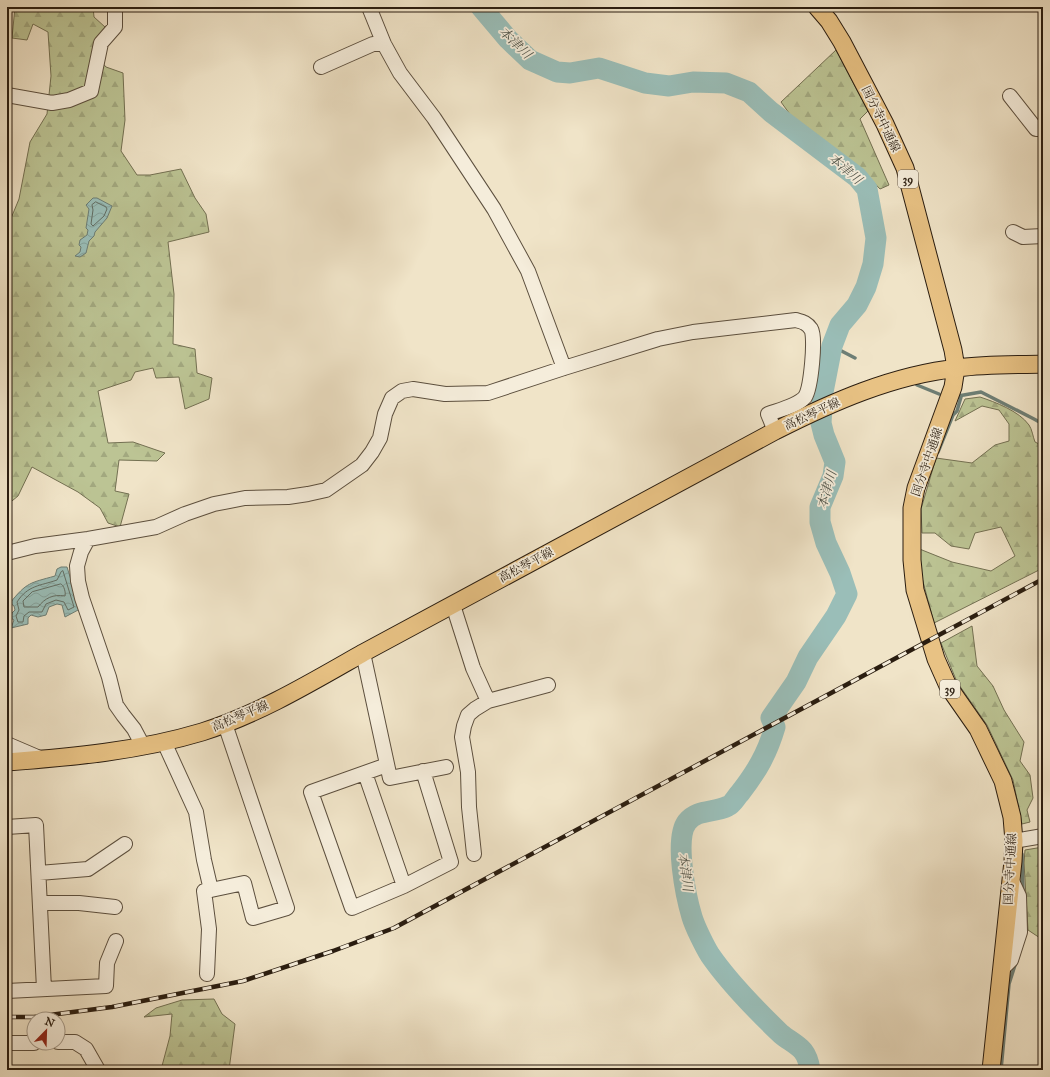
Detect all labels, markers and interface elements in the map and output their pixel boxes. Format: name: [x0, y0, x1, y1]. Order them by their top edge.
water label: 本津川: [495, 24, 536, 64]
street label: 国分寺中通線: [859, 84, 903, 154]
water label: 本津川: [825, 150, 866, 189]
road number: 39: [898, 170, 918, 188]
street label: 高松琴平線: [782, 395, 842, 433]
street label: 国分寺中通線: [909, 426, 945, 498]
water label: 本津川: [814, 467, 841, 511]
street label: 高松琴平線: [496, 545, 556, 585]
road number: 39: [940, 680, 960, 698]
street label: 高松琴平線: [210, 698, 270, 734]
street label: 国分寺中通線: [1001, 833, 1019, 905]
water label: 本津川: [674, 852, 696, 894]
north arrow: [26, 1011, 66, 1051]
text: N: [43, 1014, 57, 1030]

